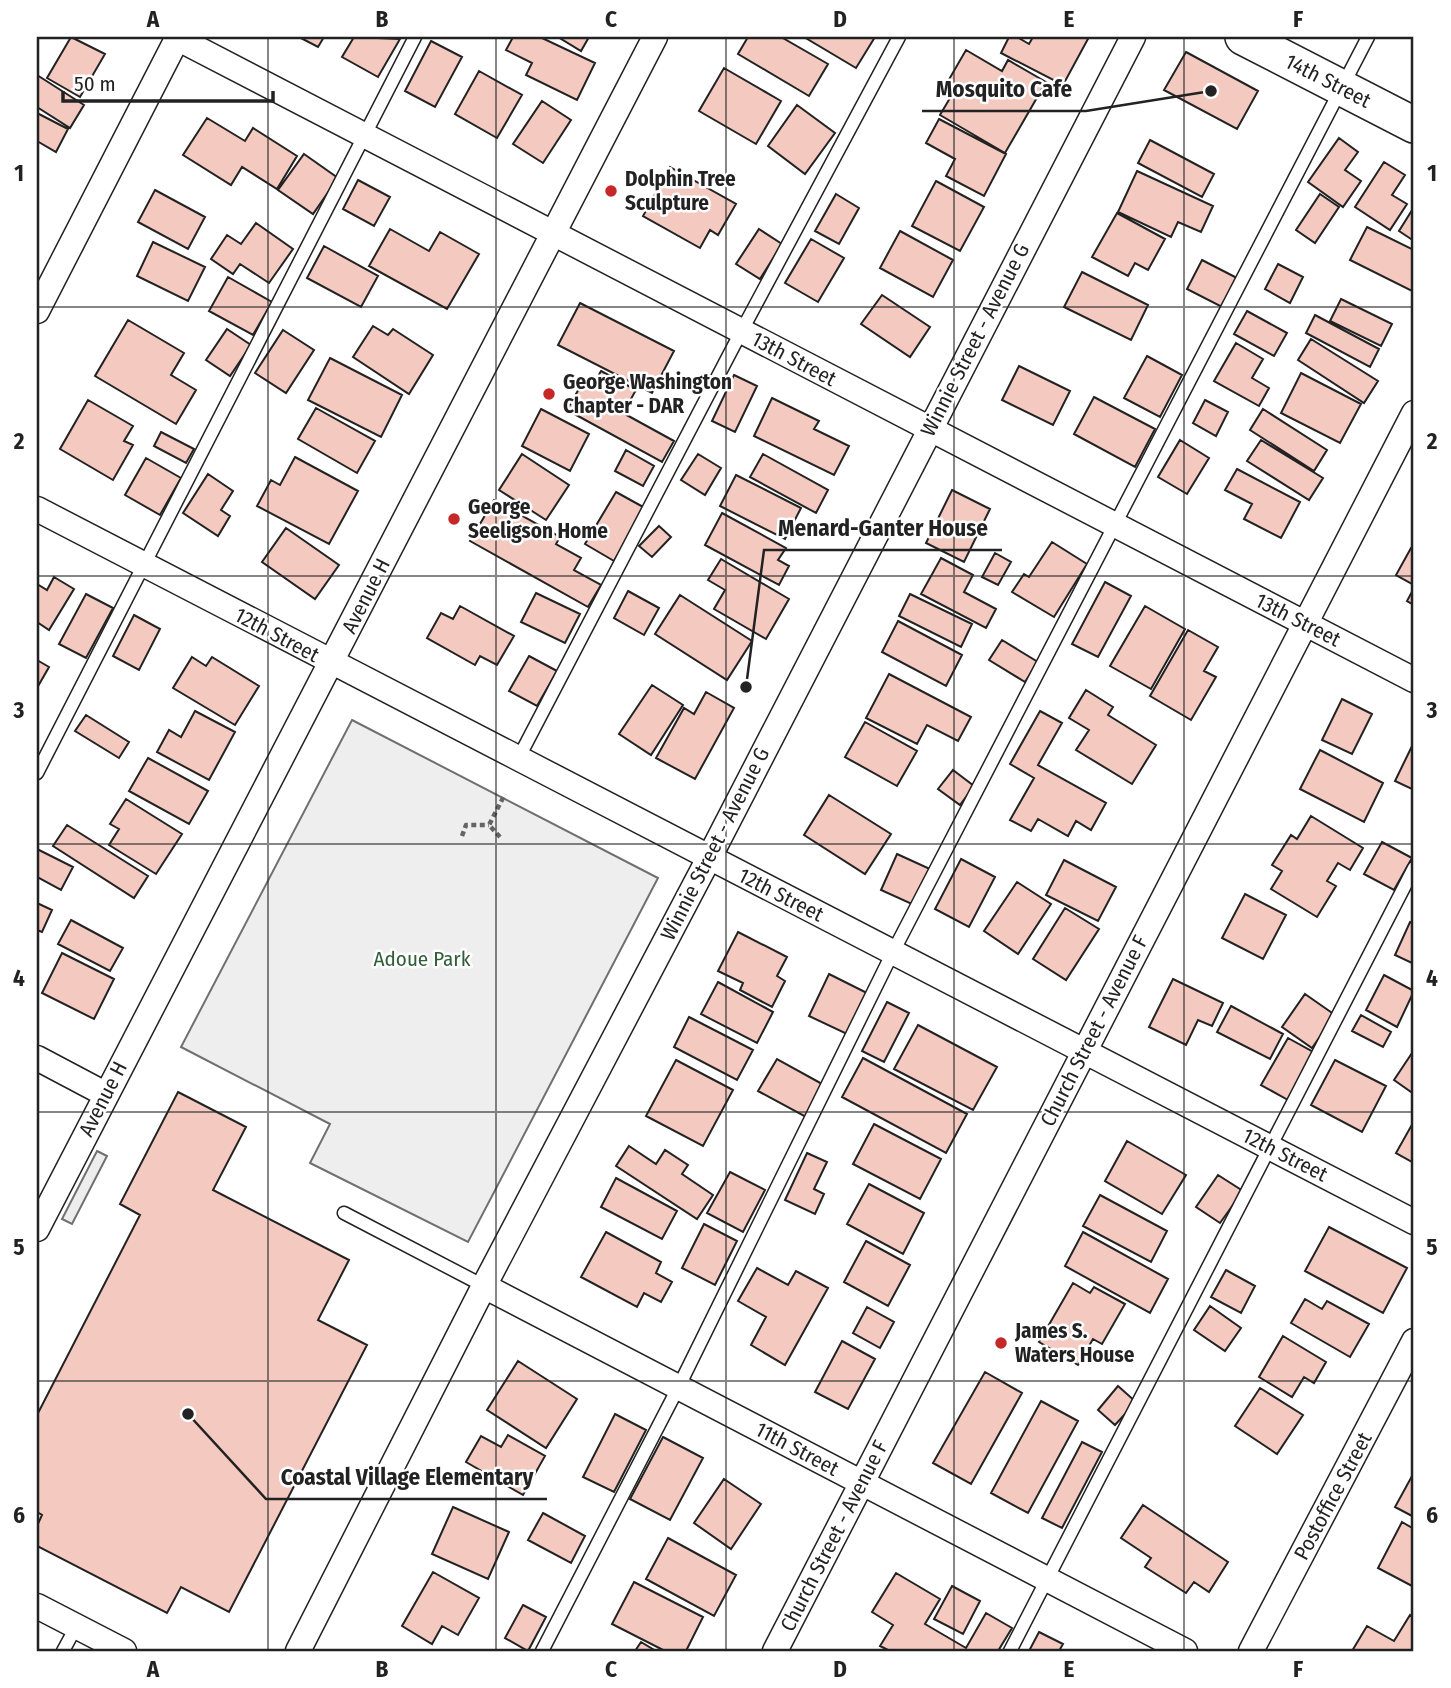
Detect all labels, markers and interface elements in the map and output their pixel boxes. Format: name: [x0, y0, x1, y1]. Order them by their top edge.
text: A: [146, 5, 160, 33]
text: B: [376, 5, 389, 33]
text: C: [605, 5, 617, 33]
text: D: [833, 5, 847, 33]
text: E: [1064, 5, 1075, 33]
text: F: [1293, 5, 1303, 33]
street label: 14th Street: [1281, 48, 1375, 114]
scale bar: [63, 60, 273, 104]
callout: Mosquito Cafe: [922, 67, 1086, 111]
text: 50 m: [74, 71, 116, 97]
text: Mosquito Cafe: [936, 75, 1073, 103]
text: 1: [14, 159, 24, 187]
text: 1: [1427, 159, 1437, 187]
place label: Dolphin Tree Sculpture: [625, 166, 736, 216]
marker: Dolphin Tree Sculpture: [603, 183, 619, 199]
street label: Winnie Street - Avenue G: [915, 239, 1035, 441]
street label: 13th Street: [747, 326, 841, 392]
place label: George Washington Chapter - DAR: [563, 369, 732, 419]
marker: George Washington Chapter - DAR: [541, 386, 557, 402]
text: 2: [13, 427, 25, 455]
text: 2: [1426, 427, 1438, 455]
place label: George Seeligson Home: [468, 494, 608, 544]
callout: Menard-Ganter House: [764, 506, 1002, 550]
marker: George Seeligson Home: [446, 511, 462, 527]
text: Menard-Ganter House: [778, 514, 988, 542]
street label: Avenue H: [336, 554, 396, 638]
street label: 13th Street: [1251, 587, 1345, 653]
street label: 12th Street: [230, 602, 324, 668]
text: 3: [13, 696, 25, 724]
text: 3: [1426, 696, 1438, 724]
street label: Winnie Street - Avenue G: [655, 743, 775, 945]
street label: 12th Street: [734, 863, 828, 928]
street label: Church Street - Avenue F: [1035, 931, 1153, 1131]
park label: Adoue Park: [374, 946, 471, 972]
text: 4: [13, 964, 25, 992]
text: 4: [1426, 964, 1438, 992]
street label: Avenue H: [73, 1057, 133, 1141]
street label: 12th Street: [1238, 1123, 1332, 1188]
text: 5: [13, 1233, 25, 1261]
text: 5: [1426, 1233, 1438, 1261]
place label: James S. Waters House: [1014, 1318, 1135, 1368]
marker: James S. Waters House: [993, 1335, 1009, 1351]
street label: 11th Street: [751, 1416, 843, 1482]
street label: Postoffice Street: [1288, 1428, 1378, 1564]
street label: Church Street - Avenue F: [775, 1436, 893, 1636]
callout: Coastal Village Elementary: [266, 1455, 547, 1499]
text: Coastal Village Elementary: [281, 1463, 534, 1491]
text: 6: [13, 1501, 25, 1529]
text: 6: [1426, 1501, 1438, 1529]
text: A: [146, 1655, 160, 1683]
text: B: [376, 1655, 389, 1683]
text: C: [605, 1655, 617, 1683]
text: D: [833, 1655, 847, 1683]
text: E: [1064, 1655, 1075, 1683]
text: F: [1293, 1655, 1303, 1683]

